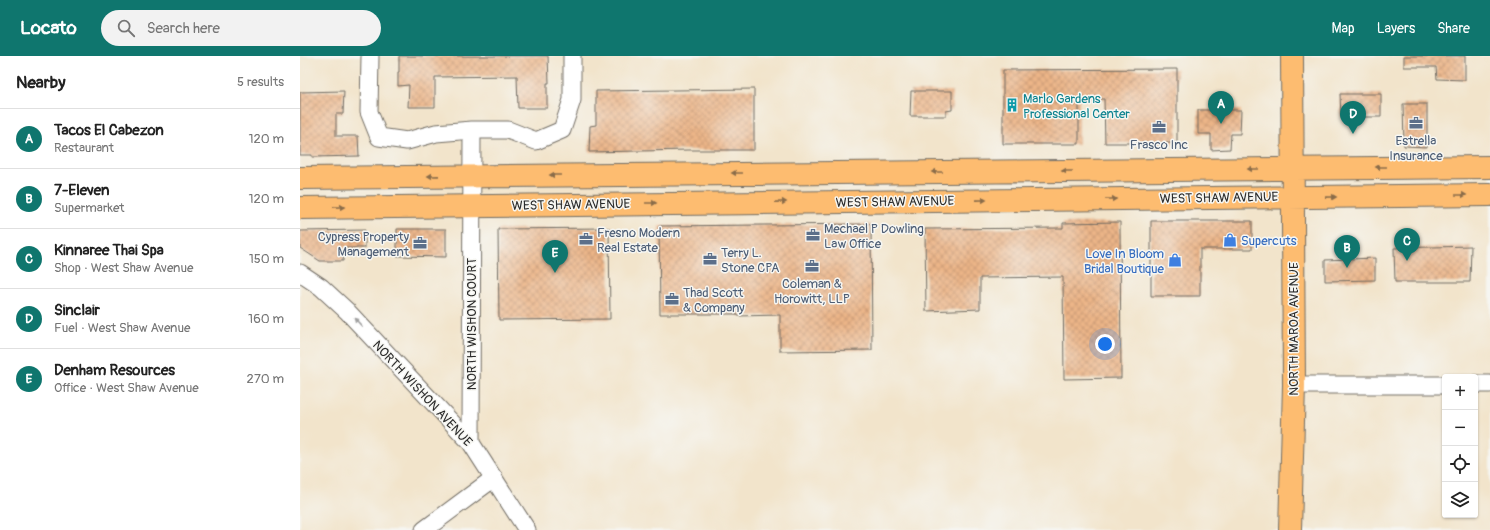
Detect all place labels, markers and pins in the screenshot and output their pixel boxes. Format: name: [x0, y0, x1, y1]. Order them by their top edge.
place label: Marlo Gardens Professional Center: [1023, 91, 1130, 122]
pin: A: [1208, 91, 1234, 124]
building icon: Marlo Gardens Professional Center: [1004, 97, 1020, 113]
pin: D: [1340, 101, 1366, 134]
office icon: Estrella Insurance: [1408, 115, 1424, 131]
office icon: Frasco Inc: [1151, 119, 1167, 135]
place label: Estrella Insurance: [1389, 133, 1443, 164]
place label: Frasco Inc: [1130, 137, 1189, 153]
place label: Mechael P Dowling Law Office: [824, 221, 924, 252]
place label: Fresno Modern Real Estate: [597, 225, 680, 256]
office icon: Mechael P Dowling Law Office: [805, 227, 821, 243]
pin: C: [1394, 228, 1420, 261]
place label: Cypress Property Management: [318, 229, 410, 260]
office icon: Fresno Modern Real Estate: [578, 231, 594, 247]
shop icon: Supercuts: [1222, 232, 1238, 248]
place label: Supercuts: [1241, 233, 1297, 249]
office icon: Cypress Property Management: [412, 235, 428, 251]
pin: B: [1334, 235, 1360, 268]
pin: E: [542, 240, 568, 273]
place label: Terry L. Stone CPA: [721, 245, 780, 276]
place label: Love In Bloom Bridal Boutique: [1084, 246, 1165, 277]
office icon: Terry L. Stone CPA: [702, 251, 718, 267]
shop icon: Love In Bloom Bridal Boutique: [1167, 252, 1183, 268]
office icon: Coleman & Horowitt, LLP: [804, 258, 820, 274]
place label: Coleman & Horowitt, LLP: [774, 276, 850, 307]
place label: Thad Scott & Company: [683, 285, 745, 316]
office icon: Thad Scott & Company: [664, 291, 680, 307]

